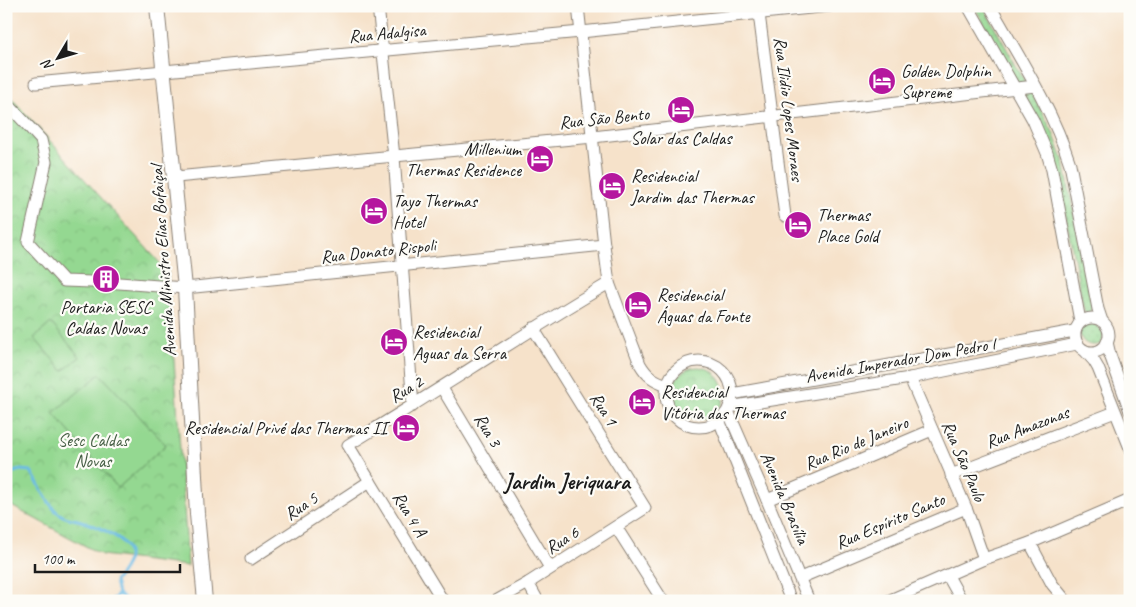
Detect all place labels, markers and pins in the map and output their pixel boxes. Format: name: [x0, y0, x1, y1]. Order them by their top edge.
place label: Golden Dolphin Supreme: [901, 60, 992, 103]
hotel icon: Golden Dolphin Supreme: [867, 66, 897, 96]
hotel icon: Solar das Caldas: [666, 95, 696, 125]
place label: Solar das Caldas: [631, 127, 733, 149]
place label: Millenium Thermas Residence: [406, 138, 523, 181]
hotel icon: Millenium Thermas Residence: [525, 144, 555, 174]
place label: Residencial Jardim das Thermas: [630, 165, 755, 208]
hotel icon: Residencial Jardim das Thermas: [597, 171, 627, 201]
place label: Tayo Thermas Hotel: [393, 190, 479, 233]
hotel icon: Tayo Thermas Hotel: [359, 196, 389, 226]
place label: Thermas Place Gold: [817, 204, 881, 247]
hotel icon: Thermas Place Gold: [783, 210, 813, 240]
building icon: Portaria SESC Caldas Novas: [91, 264, 121, 294]
place label: Residencial Águas da Fonte: [657, 284, 751, 327]
hotel icon: Residencial Águas da Fonte: [623, 290, 653, 320]
place label: Portaria SESC Caldas Novas: [61, 296, 154, 339]
place label: Residencial Aguas da Serra: [413, 321, 508, 364]
hotel icon: Residencial Aguas da Serra: [379, 327, 409, 357]
place label: Residencial Vitória das Thermas: [661, 381, 787, 424]
hotel icon: Residencial Vitória das Thermas: [627, 387, 657, 417]
hotel icon: Residencial Privé das Thermas II: [391, 413, 421, 443]
place label: Residencial Privé das Thermas II: [185, 417, 391, 439]

